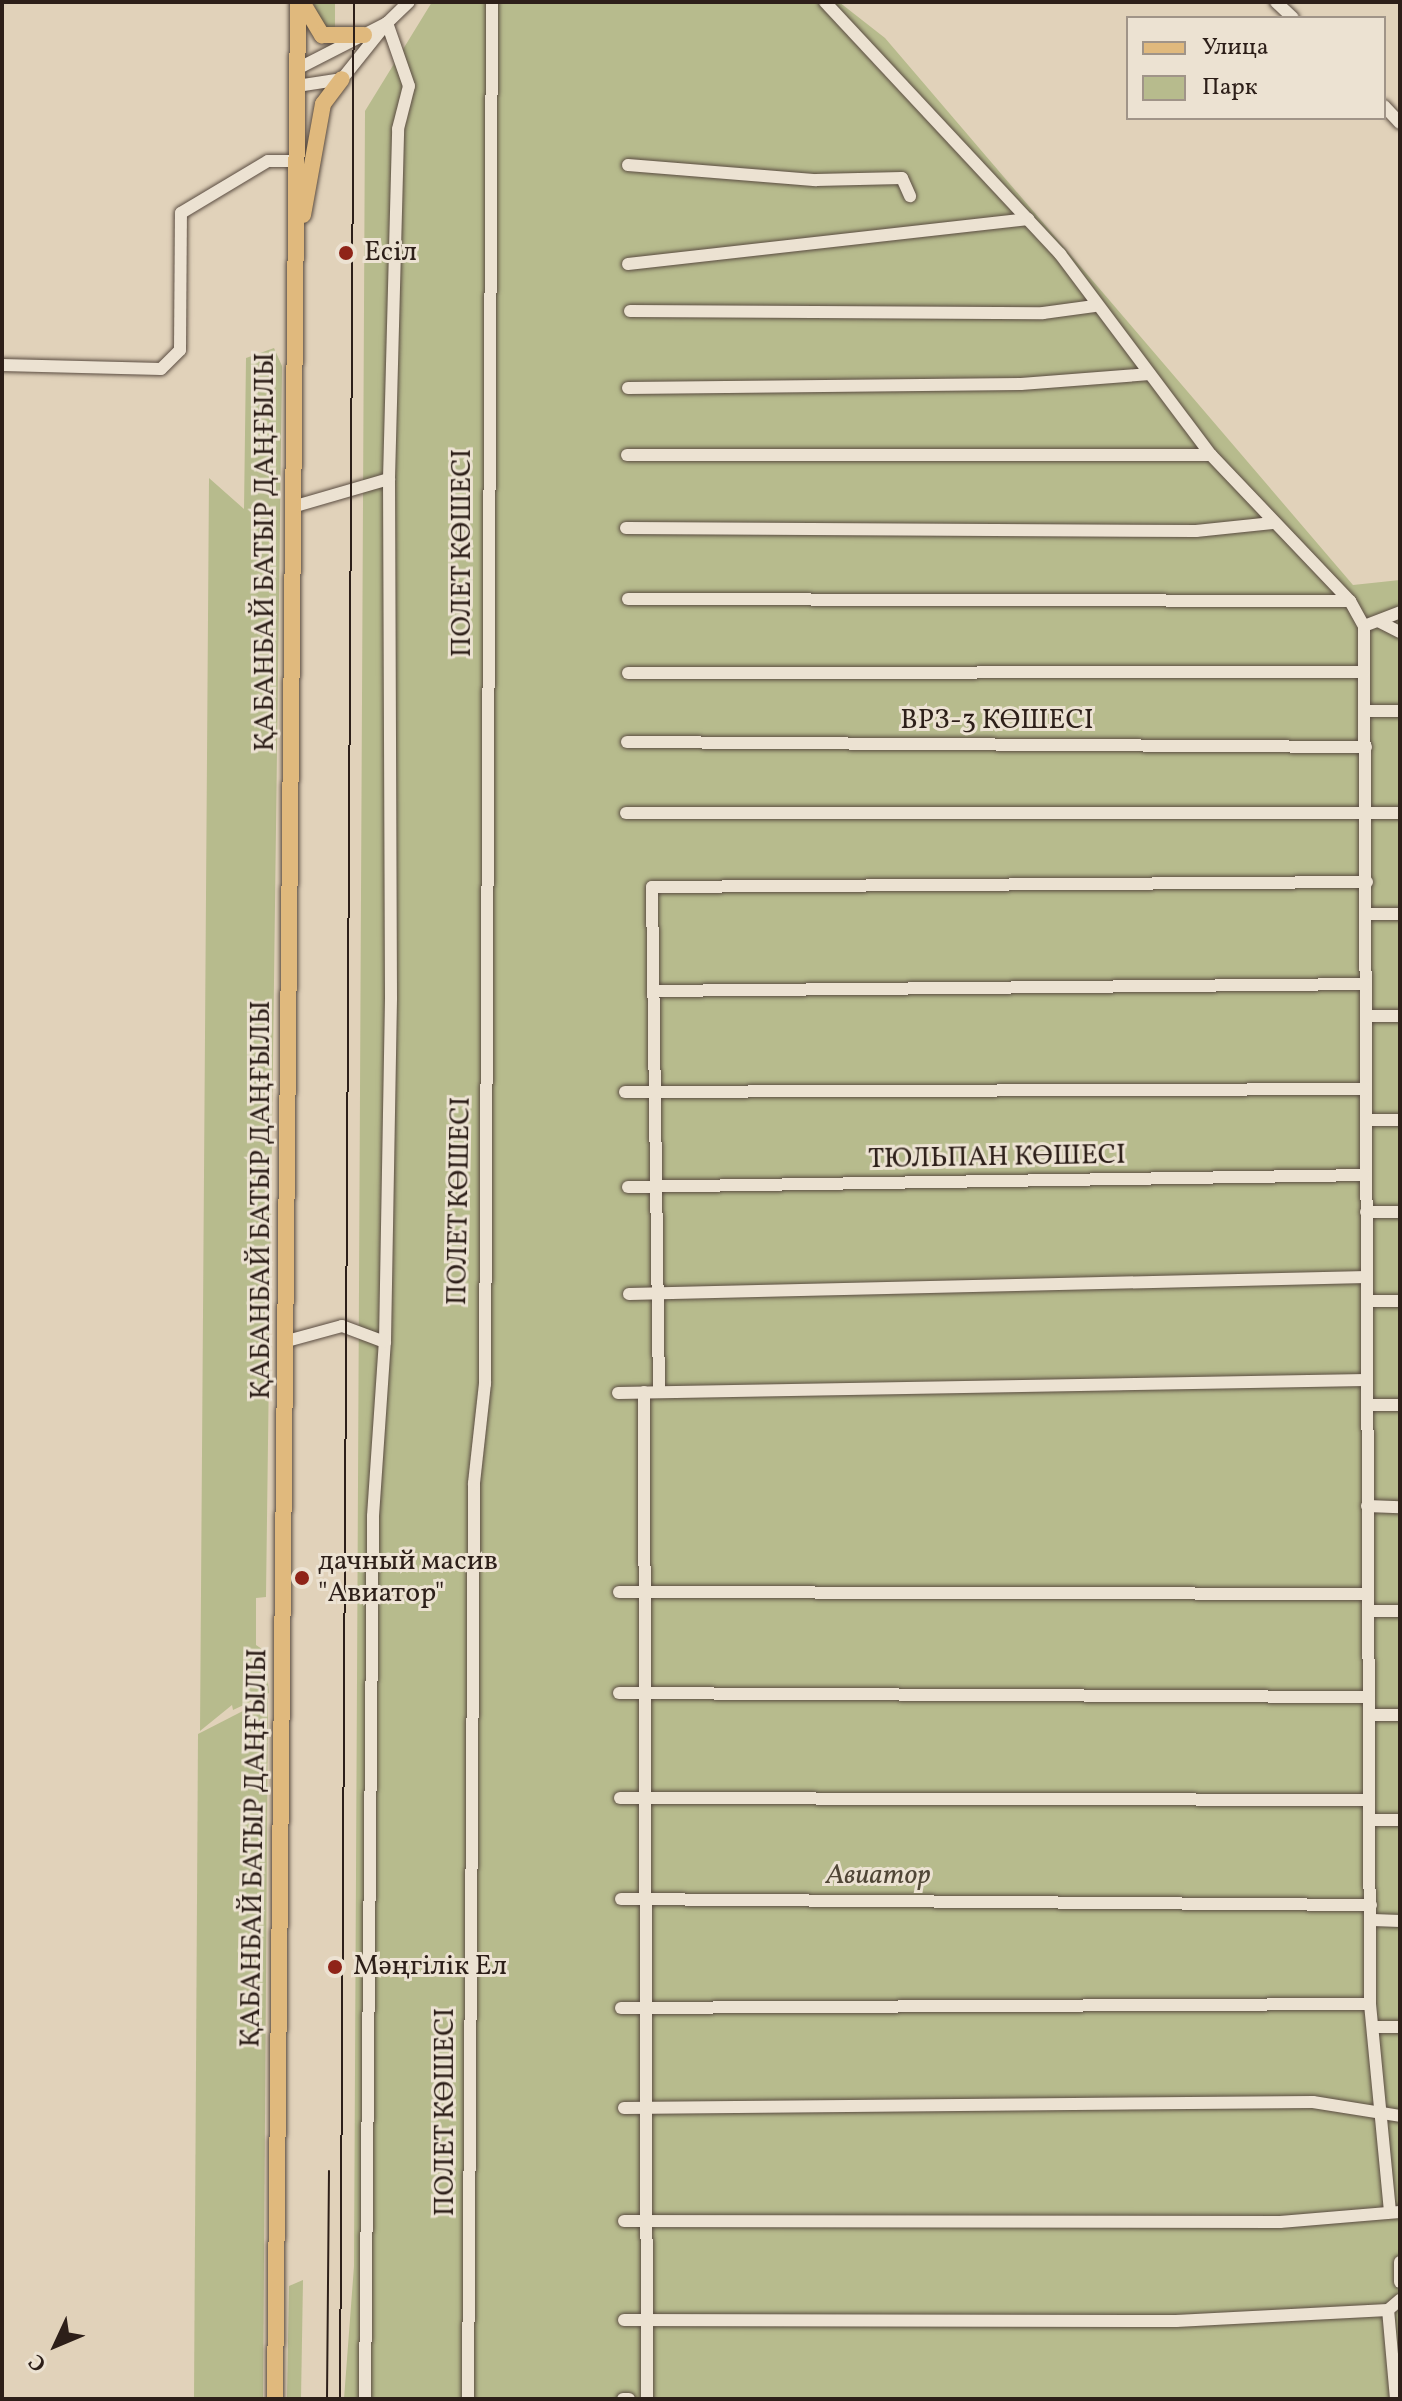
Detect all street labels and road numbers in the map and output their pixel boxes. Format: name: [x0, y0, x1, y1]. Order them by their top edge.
street label: ҚАБАНБАЙ БАТЫР ДАҢҒЫЛЫ: [249, 352, 283, 752]
street label: ПОЛЕТ КӨШЕСІ: [446, 448, 480, 658]
street label: ВРЗ-3 КӨШЕСІ: [900, 704, 1094, 738]
street label: ҚАБАНБАЙ БАТЫР ДАҢҒЫЛЫ: [245, 1000, 279, 1400]
street label: ПОЛЕТ КӨШЕСІ: [441, 1096, 479, 1306]
street label: ТЮЛЬПАН КӨШЕСІ: [868, 1139, 1126, 1177]
street label: ҚАБАНБАЙ БАТЫР ДАҢҒЫЛЫ: [235, 1648, 275, 2048]
street label: ПОЛЕТ КӨШЕСІ: [429, 2007, 463, 2217]

